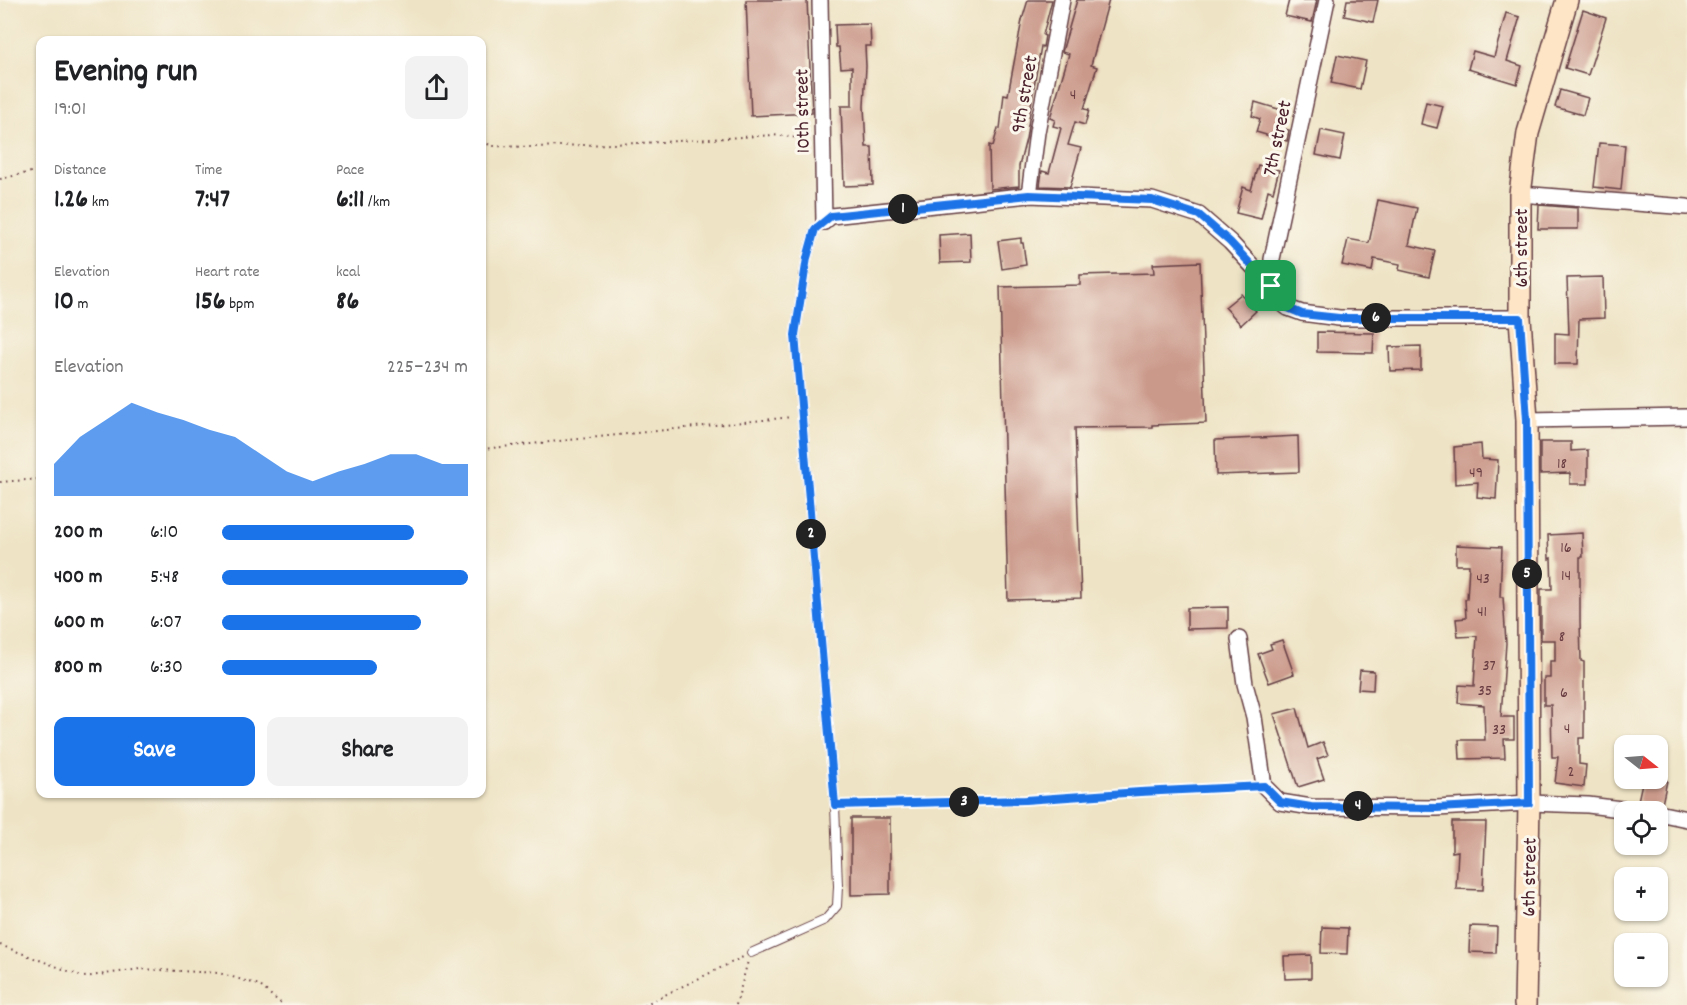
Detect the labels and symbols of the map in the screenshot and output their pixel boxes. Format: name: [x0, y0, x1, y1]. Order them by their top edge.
street label: 9th street: [1005, 53, 1047, 136]
street label: 10th street: [789, 68, 819, 153]
house number: 4: [1070, 84, 1076, 107]
street label: 7th street: [1257, 98, 1301, 179]
pin: 1: [888, 194, 918, 224]
street label: 6th street: [1509, 208, 1537, 288]
pin: [1245, 260, 1296, 311]
pin: 6: [1361, 303, 1391, 333]
house number: 18: [1557, 453, 1567, 476]
house number: 49: [1469, 462, 1483, 485]
pin: 2: [796, 519, 826, 549]
house number: 16: [1560, 537, 1572, 560]
pin: 5: [1512, 559, 1542, 589]
house number: 14: [1561, 565, 1571, 588]
house number: 43: [1476, 568, 1490, 591]
house number: 41: [1477, 601, 1487, 624]
house number: 8: [1559, 626, 1565, 649]
house number: 37: [1482, 655, 1496, 678]
house number: 35: [1478, 680, 1492, 703]
house number: 6: [1560, 682, 1568, 705]
house number: 4: [1564, 718, 1570, 741]
house number: 33: [1492, 719, 1506, 742]
north arrow: [1614, 735, 1668, 789]
house number: 2: [1568, 761, 1575, 784]
pin: 3: [949, 787, 979, 817]
pin: 4: [1343, 791, 1373, 821]
street label: 6th street: [1516, 837, 1546, 917]

